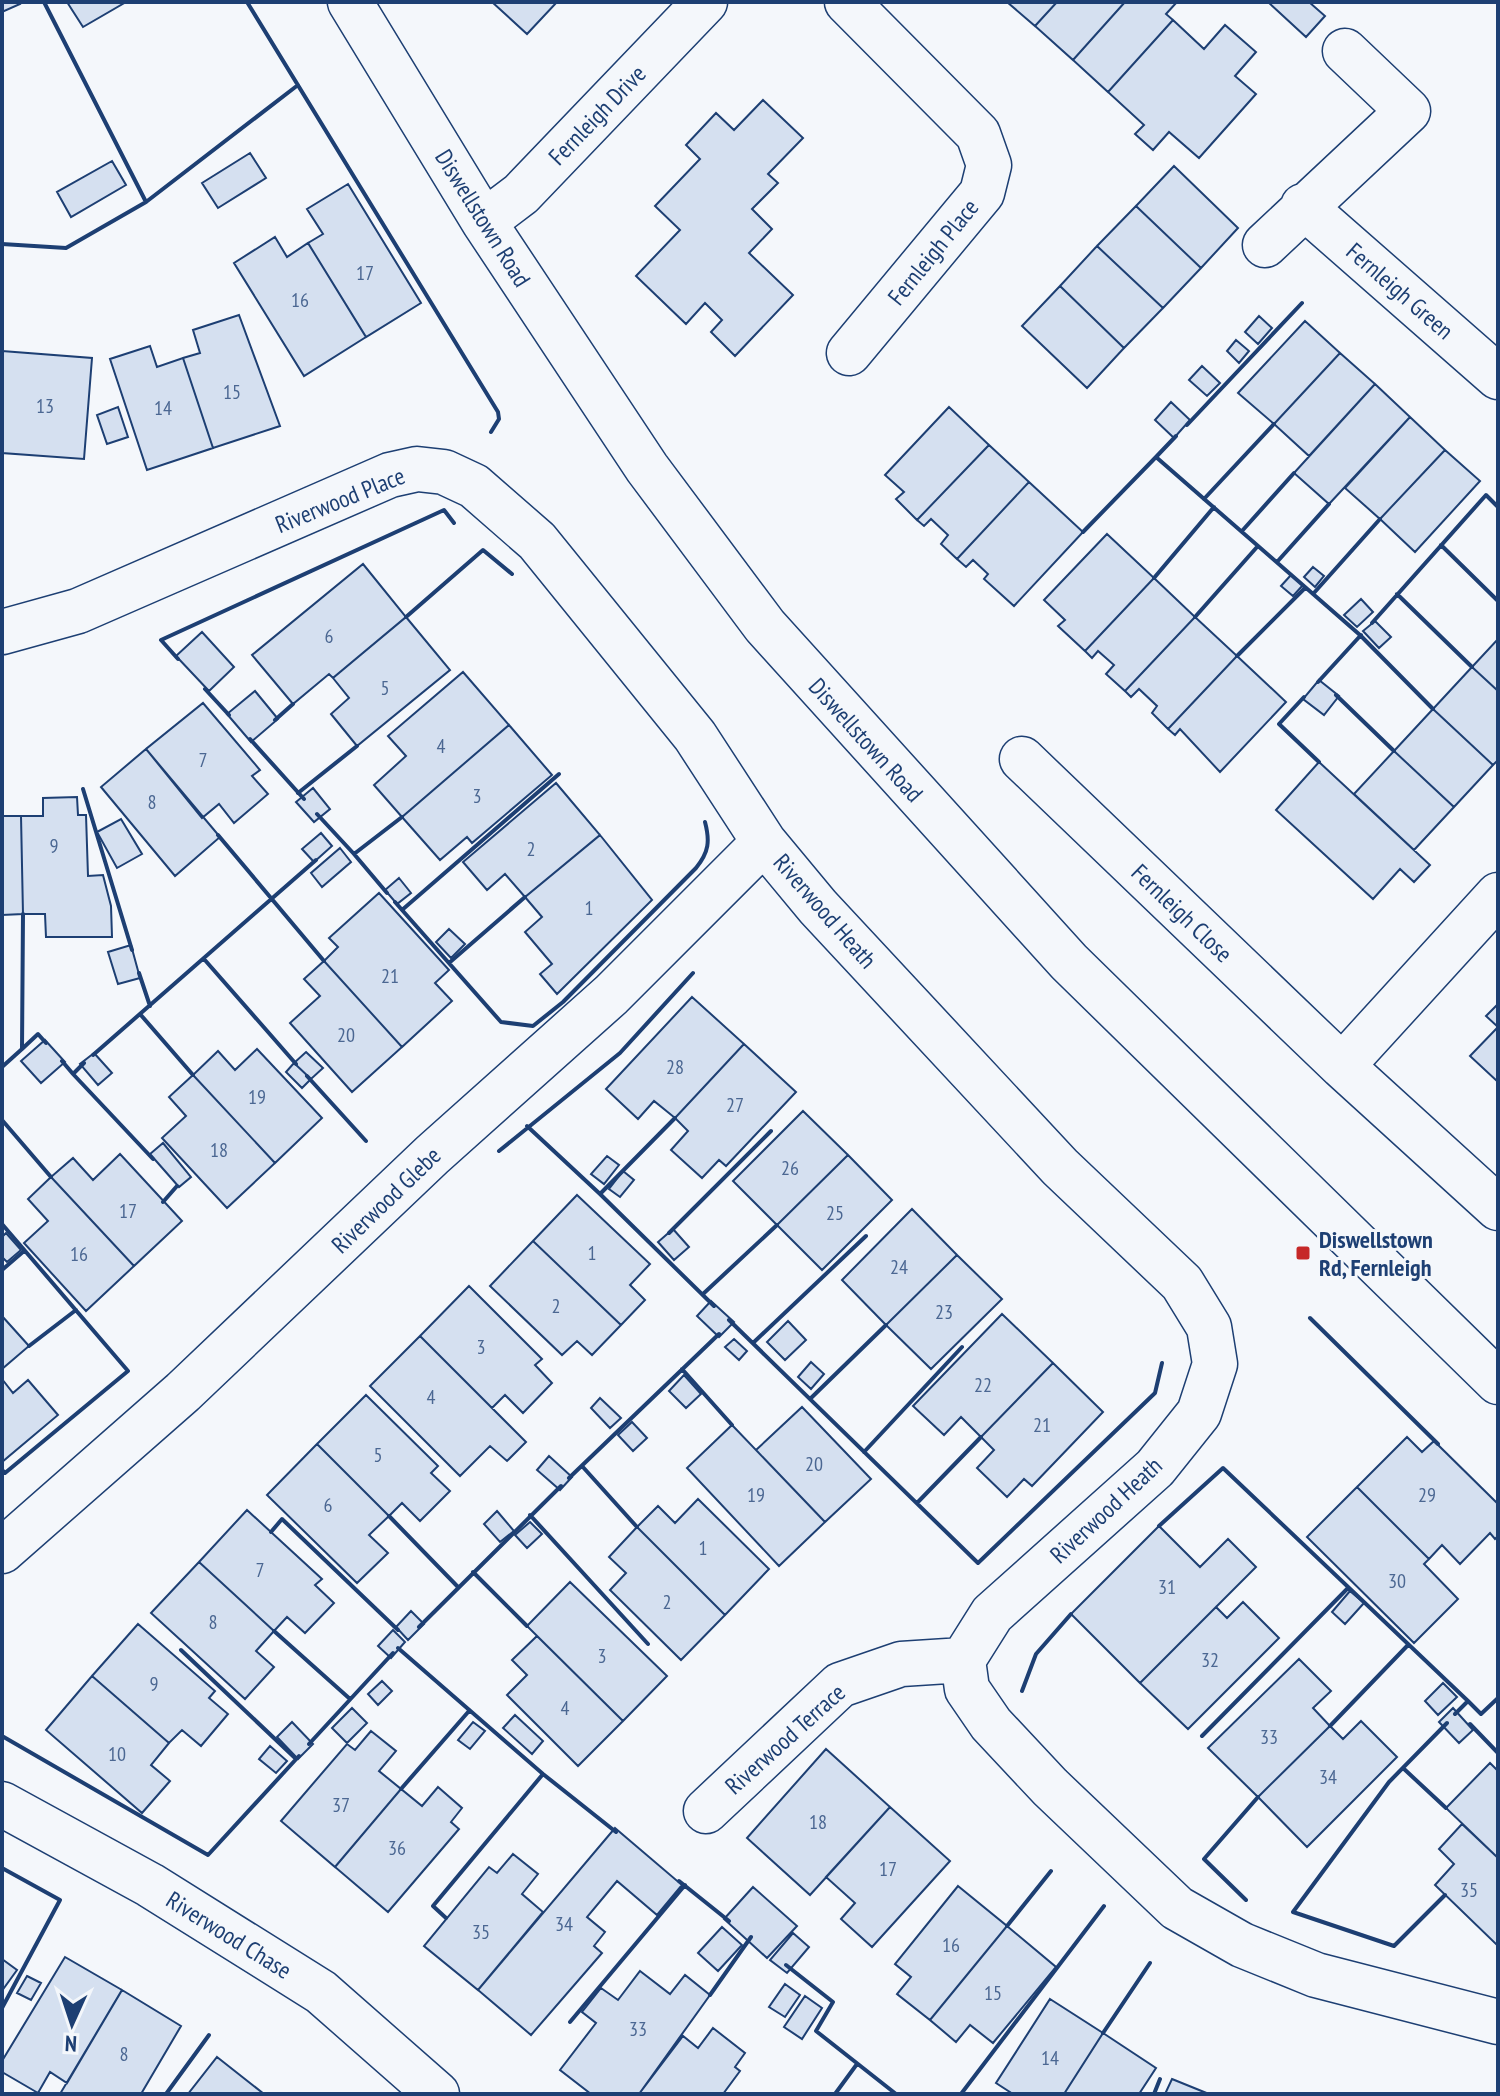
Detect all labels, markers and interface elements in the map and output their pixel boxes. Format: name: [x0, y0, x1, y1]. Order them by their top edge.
street label: Fernleigh Drive: [542, 58, 652, 172]
street label: Diswellstown Road: [428, 143, 538, 293]
street label: Fernleigh Place: [881, 193, 985, 311]
street label: Fernleigh Green: [1340, 236, 1460, 346]
house number: 17: [356, 260, 374, 286]
house number: 16: [291, 287, 309, 313]
house number: 15: [223, 379, 241, 405]
house number: 13: [36, 393, 54, 419]
house number: 14: [154, 395, 172, 421]
street label: Riverwood Place: [271, 460, 409, 540]
house number: 6: [325, 623, 334, 649]
street label: Diswellstown Road: [802, 672, 930, 808]
house number: 5: [381, 675, 390, 701]
house number: 4: [437, 733, 446, 759]
house number: 7: [199, 747, 208, 773]
house number: 3: [473, 783, 482, 809]
house number: 8: [148, 789, 157, 815]
house number: 9: [50, 833, 59, 859]
house number: 2: [527, 836, 536, 862]
street label: Riverwood Heath: [767, 847, 883, 975]
street label: Fernleigh Close: [1125, 857, 1239, 969]
house number: 1: [585, 895, 594, 921]
house number: 21: [381, 963, 399, 989]
house number: 20: [337, 1022, 355, 1048]
house number: 28: [666, 1054, 684, 1080]
house number: 19: [248, 1084, 266, 1110]
house number: 27: [726, 1092, 744, 1118]
house number: 18: [210, 1137, 228, 1163]
street label: Riverwood Glebe: [325, 1140, 447, 1260]
house number: 26: [781, 1155, 799, 1181]
house number: 17: [119, 1198, 137, 1224]
house number: 25: [826, 1200, 844, 1226]
place label: Diswellstown Rd, Fernleigh: [1319, 1224, 1433, 1283]
house number: 1: [588, 1240, 597, 1266]
house number: 16: [70, 1241, 88, 1267]
marker: Diswellstown Rd, Fernleigh: [1294, 1244, 1312, 1262]
house number: 24: [890, 1254, 908, 1280]
house number: 2: [552, 1293, 561, 1319]
house number: 23: [935, 1299, 953, 1325]
house number: 3: [477, 1334, 486, 1360]
house number: 22: [974, 1372, 992, 1398]
house number: 4: [427, 1384, 436, 1410]
house number: 21: [1033, 1412, 1051, 1438]
house number: 5: [374, 1442, 383, 1468]
street label: Riverwood Heath: [1043, 1450, 1169, 1570]
house number: 20: [805, 1451, 823, 1477]
house number: 19: [747, 1482, 765, 1508]
house number: 29: [1418, 1482, 1436, 1508]
house number: 6: [324, 1492, 333, 1518]
house number: 1: [699, 1535, 708, 1561]
house number: 7: [256, 1557, 265, 1583]
house number: 30: [1388, 1568, 1406, 1594]
house number: 31: [1158, 1574, 1176, 1600]
house number: 2: [663, 1589, 672, 1615]
house number: 8: [209, 1609, 218, 1635]
house number: 3: [598, 1643, 607, 1669]
house number: 32: [1201, 1647, 1219, 1673]
house number: 9: [150, 1671, 159, 1697]
street label: Riverwood Terrace: [719, 1677, 851, 1801]
house number: 4: [561, 1695, 570, 1721]
house number: 33: [1260, 1724, 1278, 1750]
house number: 10: [108, 1741, 126, 1767]
house number: 34: [1319, 1764, 1337, 1790]
house number: 37: [332, 1792, 350, 1818]
house number: 18: [809, 1809, 827, 1835]
house number: 36: [388, 1835, 406, 1861]
house number: 17: [879, 1856, 897, 1882]
house number: 35: [1460, 1877, 1478, 1903]
street label: Riverwood Chase: [161, 1884, 297, 1986]
house number: 34: [555, 1911, 573, 1937]
house number: 35: [472, 1919, 490, 1945]
house number: 16: [942, 1932, 960, 1958]
house number: 15: [984, 1980, 1002, 2006]
north arrow: [32, 1984, 112, 2064]
house number: 33: [629, 2016, 647, 2042]
text: N: [64, 2030, 78, 2058]
house number: 8: [120, 2041, 129, 2067]
house number: 14: [1041, 2045, 1059, 2071]

